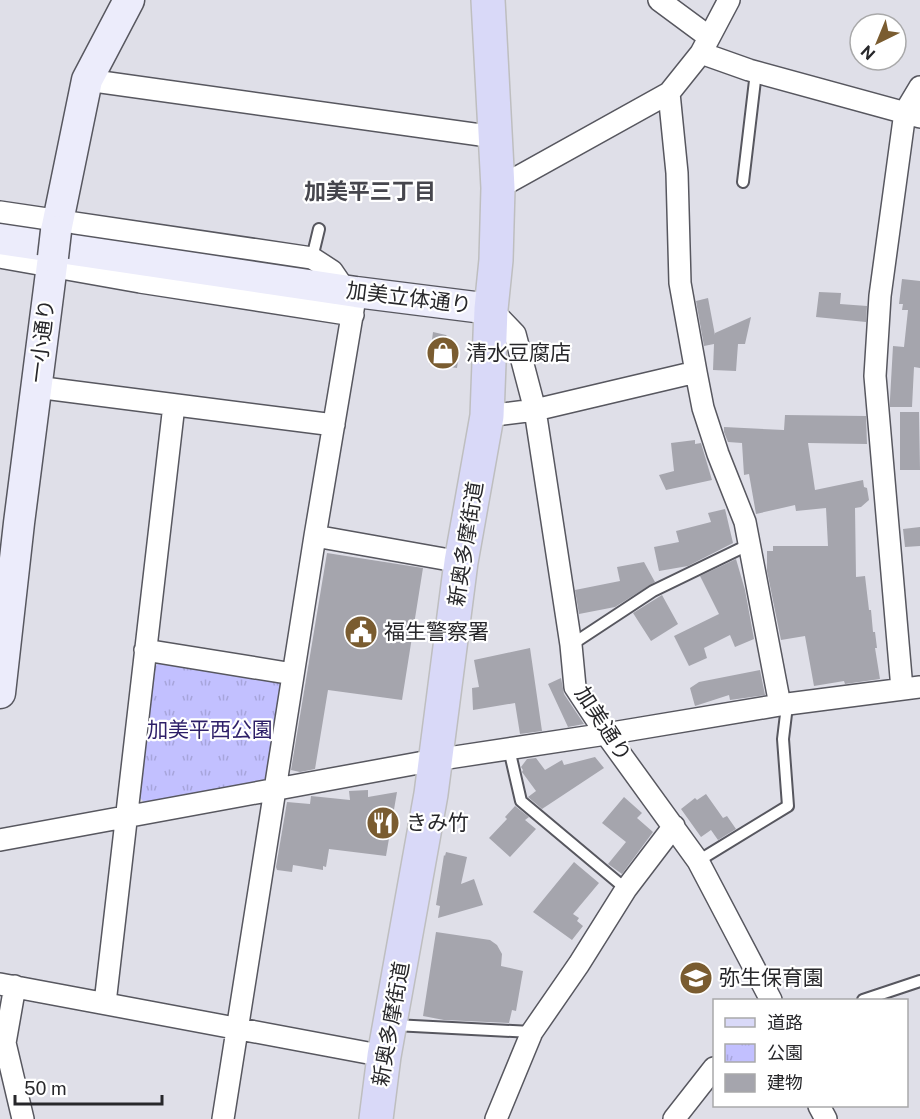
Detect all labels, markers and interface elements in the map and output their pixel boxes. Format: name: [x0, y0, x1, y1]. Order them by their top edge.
north arrow: [848, 12, 908, 72]
text: N: [857, 41, 879, 64]
district label: 加美平三丁目: [304, 178, 436, 204]
street label: 加美立体通り: [345, 277, 473, 318]
street label: 一小通り: [24, 298, 59, 384]
shop icon: 清水豆腐店: [425, 335, 461, 371]
place label: 清水豆腐店: [466, 340, 571, 365]
street label: 新奥多摩街道: [443, 480, 488, 608]
public building icon: 福生警察署: [343, 614, 379, 650]
place label: 福生警察署: [384, 619, 489, 644]
street label: 加美通り: [570, 682, 637, 766]
park label: 加美平西公園: [147, 717, 273, 742]
restaurant icon: きみ竹: [365, 805, 401, 841]
place label: きみ竹: [406, 810, 469, 835]
street label: 新奥多摩街道: [367, 960, 414, 1088]
school or university icon: 弥生保育園: [678, 960, 714, 996]
place label: 弥生保育園: [719, 965, 824, 990]
legend: [713, 999, 908, 1107]
text: 道路: [767, 1012, 803, 1033]
text: 公園: [767, 1042, 803, 1063]
scale bar: [15, 1068, 162, 1106]
text: 建物: [767, 1072, 803, 1093]
text: 50 m: [24, 1078, 67, 1099]

